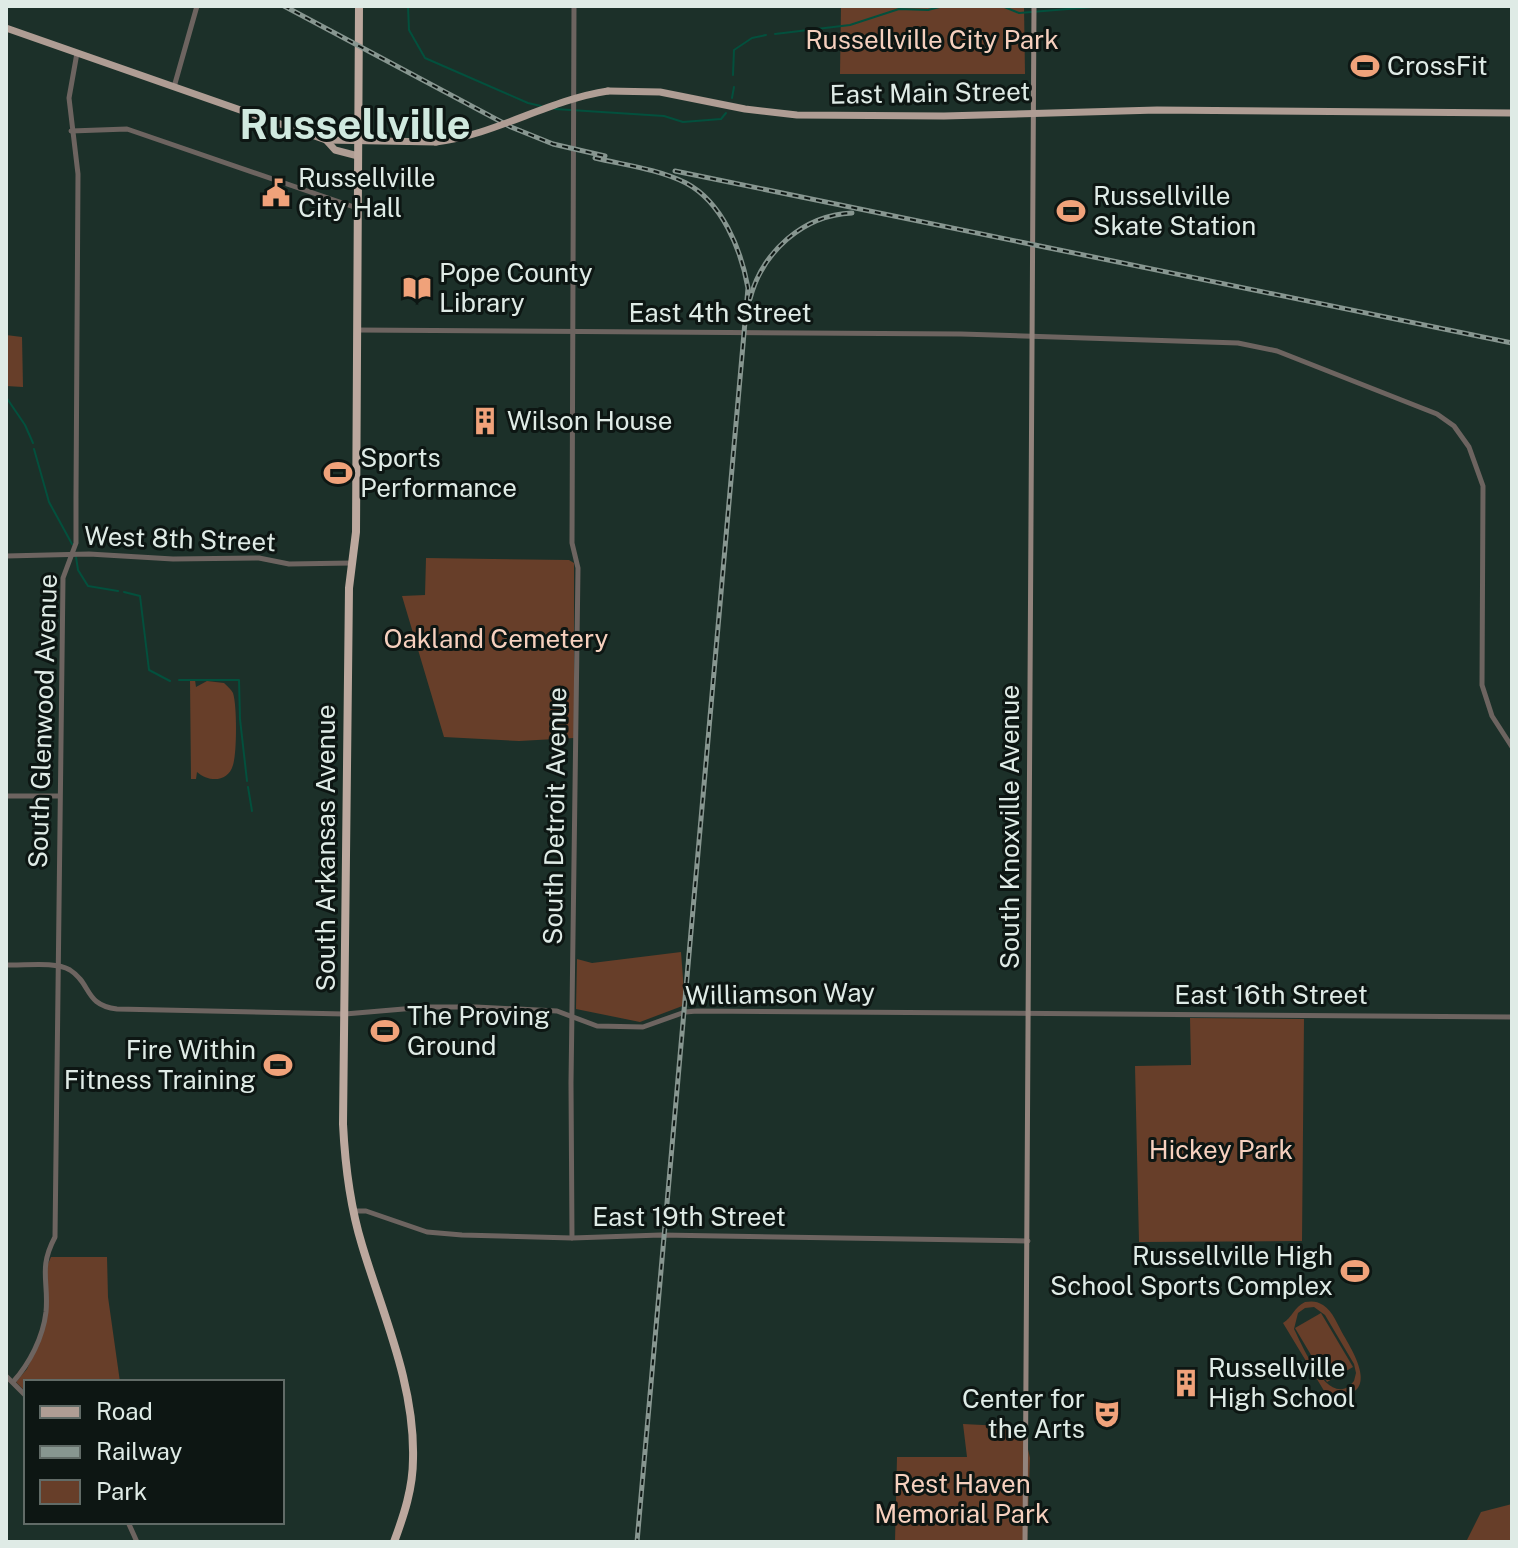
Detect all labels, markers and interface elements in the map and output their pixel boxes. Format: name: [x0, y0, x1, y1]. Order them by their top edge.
park label: Russellville City Park: [805, 24, 1059, 55]
place label: CrossFit: [1387, 50, 1488, 81]
sports icon: CrossFit: [1350, 51, 1380, 81]
street label: East Main Street: [829, 75, 1031, 110]
district label: Russellville: [239, 99, 471, 148]
place label: Russellville City Hall: [298, 162, 435, 223]
public building icon: Russellville City Hall: [261, 178, 291, 208]
place label: Russellville Skate Station: [1093, 180, 1256, 241]
sports icon: Russellville Skate Station: [1056, 196, 1086, 226]
place label: Pope County Library: [439, 257, 593, 318]
library icon: Pope County Library: [402, 273, 432, 303]
street label: East 4th Street: [628, 297, 812, 328]
place label: Wilson House: [507, 405, 672, 436]
building icon: Wilson House: [470, 406, 500, 436]
place label: Sports Performance: [360, 442, 517, 503]
sports icon: Sports Performance: [323, 458, 353, 488]
street label: West 8th Street: [84, 520, 276, 557]
street label: South Glenwood Avenue: [22, 573, 63, 869]
park label: Oakland Cemetery: [384, 623, 609, 654]
street label: South Knoxville Avenue: [994, 685, 1025, 969]
street label: South Detroit Avenue: [537, 687, 572, 945]
street label: South Arkansas Avenue: [310, 705, 341, 991]
street label: Williamson Way: [685, 976, 875, 1011]
street label: East 16th Street: [1174, 979, 1368, 1010]
place label: The Proving Ground: [407, 1000, 550, 1061]
sports icon: The Proving Ground: [370, 1016, 400, 1046]
place label: Fire Within Fitness Training: [64, 1034, 256, 1095]
sports icon: Fire Within Fitness Training: [263, 1050, 293, 1080]
park label: Hickey Park: [1149, 1134, 1293, 1165]
street label: East 19th Street: [592, 1201, 786, 1232]
place label: Russellville High School Sports Complex: [1050, 1240, 1333, 1301]
sports icon: Russellville High School Sports Complex: [1340, 1256, 1370, 1286]
place label: Russellville High School: [1208, 1352, 1355, 1413]
building icon: Russellville High School: [1171, 1368, 1201, 1398]
legend: [24, 1380, 284, 1524]
place label: Center for the Arts: [962, 1383, 1085, 1444]
text: Road: [96, 1397, 153, 1425]
theatre icon: Center for the Arts: [1092, 1399, 1122, 1429]
text: Railway: [96, 1437, 182, 1465]
park label: Rest Haven Memorial Park: [874, 1468, 1050, 1529]
text: Park: [96, 1477, 147, 1505]

